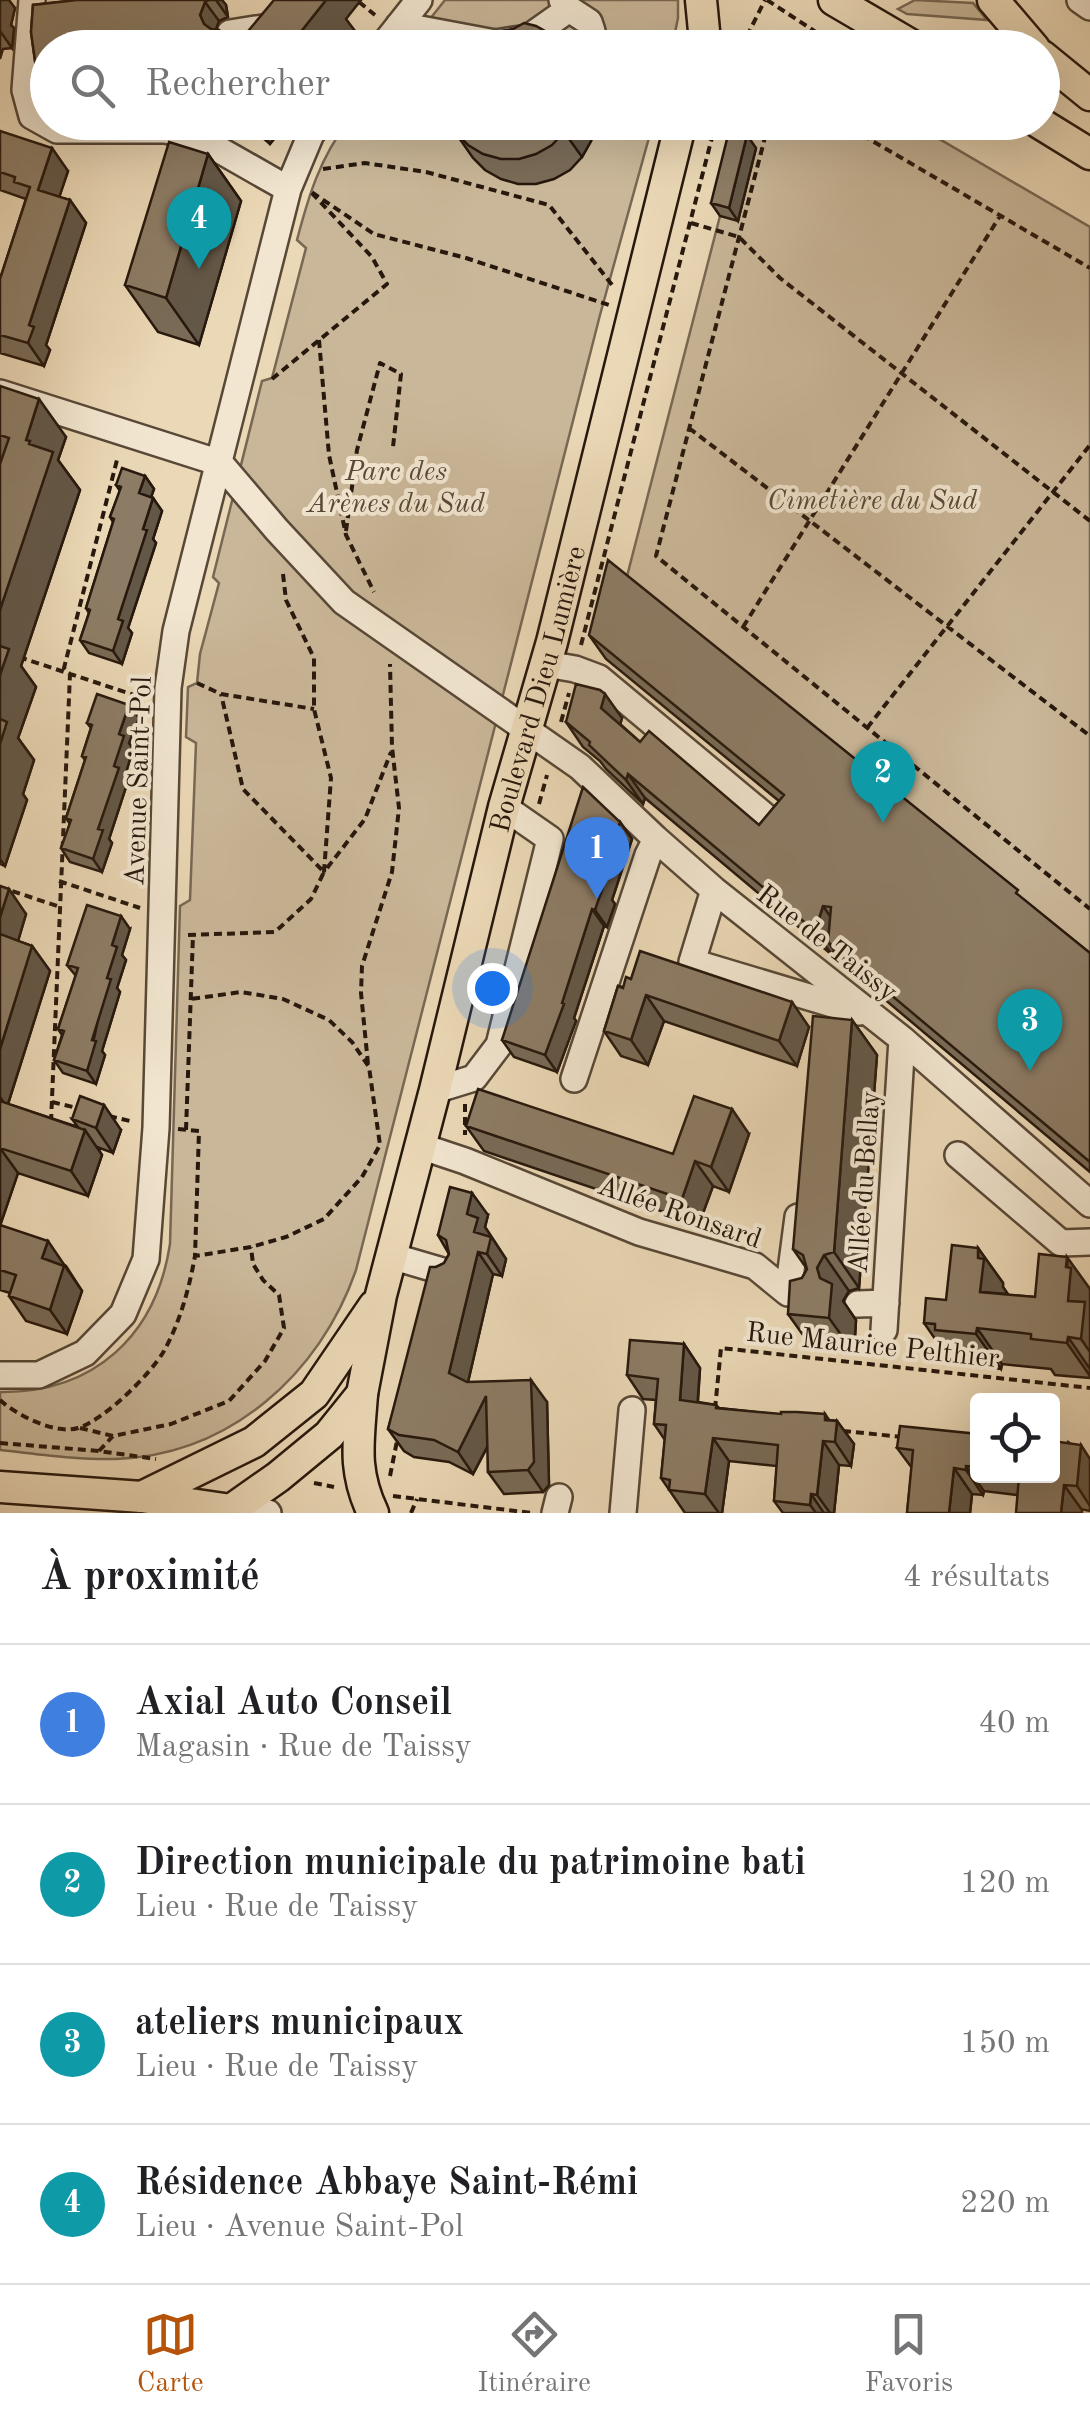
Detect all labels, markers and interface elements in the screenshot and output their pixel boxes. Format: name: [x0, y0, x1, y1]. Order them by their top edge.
search box: [30, 30, 1060, 140]
icon: search: [65, 58, 120, 113]
text: Rechercher: [145, 66, 330, 104]
pin: 4: [166, 186, 232, 269]
park label: Parc des Arènes du Sud: [305, 459, 485, 519]
park label: Cimetière du Sud: [767, 488, 977, 516]
street label: Boulevard Dieu Lumière: [487, 543, 592, 836]
street label: Avenue Saint-Pol: [122, 676, 158, 886]
pin: 2: [850, 740, 916, 823]
pin: 1: [564, 816, 630, 899]
street label: Rue de Taissy: [750, 881, 902, 1008]
your location: [467, 963, 518, 1014]
pin: 3: [998, 988, 1062, 1071]
street label: Allée du Bellay: [846, 1090, 886, 1275]
street label: Allée Ronsard: [594, 1173, 765, 1255]
street label: Rue Maurice Pelthier: [744, 1320, 1001, 1374]
map controls: [970, 1393, 1060, 1483]
button: locate: [970, 1393, 1060, 1483]
text: À proximité: [40, 1557, 260, 1599]
text: 4 résultats: [903, 1562, 1050, 1594]
text: Axial Auto Conseil: [135, 1685, 452, 1723]
text: 1: [63, 1708, 82, 1740]
text: 40 m: [979, 1708, 1050, 1740]
text: Magasin · Rue de Taissy: [135, 1732, 472, 1764]
text: Direction municipale du patrimoine bati: [135, 1845, 806, 1883]
text: 2: [63, 1868, 82, 1900]
text: 120 m: [960, 1868, 1050, 1900]
text: Lieu · Rue de Taissy: [135, 1892, 418, 1924]
text: ateliers municipaux: [135, 2005, 464, 2043]
text: 3: [63, 2028, 82, 2060]
text: 150 m: [960, 2028, 1050, 2060]
text: Lieu · Rue de Taissy: [135, 2052, 418, 2084]
text: Résidence Abbaye Saint-Rémi: [135, 2165, 638, 2203]
text: 4: [63, 2188, 82, 2220]
text: 220 m: [960, 2188, 1050, 2220]
text: Lieu · Avenue Saint-Pol: [135, 2212, 464, 2244]
tab: Carte: [137, 2307, 204, 2402]
tab: Itinéraire: [477, 2307, 591, 2402]
tab: Favoris: [864, 2307, 953, 2402]

